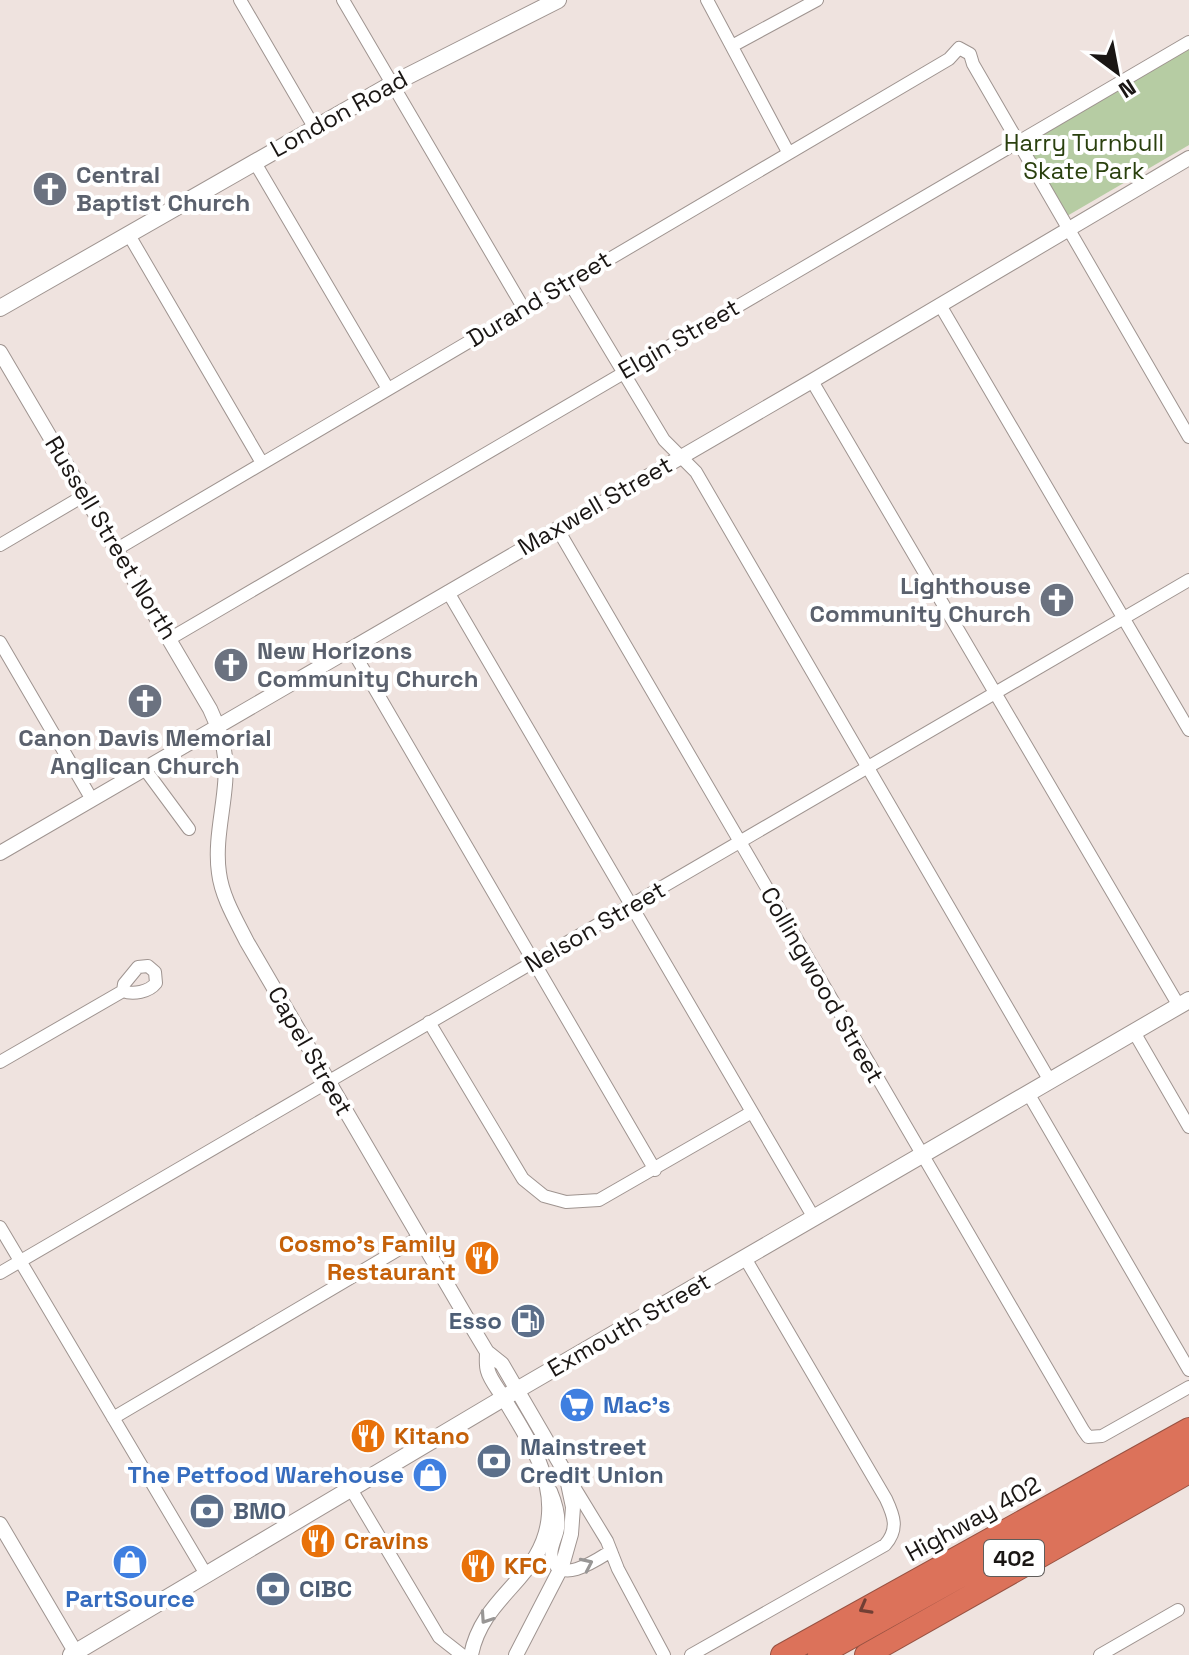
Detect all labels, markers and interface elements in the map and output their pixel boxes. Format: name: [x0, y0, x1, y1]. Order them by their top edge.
north arrow: [1077, 32, 1157, 112]
street label: London Road: [264, 63, 413, 164]
text: N: [1114, 73, 1141, 105]
park label: Harry Turnbull Skate Park: [1004, 127, 1164, 186]
place label: Central Baptist Church: [76, 159, 250, 218]
church icon: Central Baptist Church: [31, 170, 69, 208]
street label: Durand Street: [461, 243, 616, 354]
street label: Elgin Street: [613, 291, 745, 386]
street label: Russell Street North: [38, 430, 185, 645]
street label: Maxwell Street: [512, 449, 678, 562]
place label: Lighthouse Community Church: [810, 570, 1031, 629]
church icon: Lighthouse Community Church: [1038, 581, 1076, 619]
place label: New Horizons Community Church: [257, 635, 478, 694]
church icon: New Horizons Community Church: [212, 646, 250, 684]
church icon: Canon Davis Memorial Anglican Church: [126, 682, 164, 720]
place label: Canon Davis Memorial Anglican Church: [18, 722, 272, 781]
street label: Nelson Street: [519, 874, 671, 979]
street label: Collingwood Street: [754, 881, 891, 1088]
street label: Capel Street: [261, 981, 360, 1121]
place label: Cosmo's Family Restaurant: [279, 1228, 456, 1287]
restaurant icon: Cosmo's Family Restaurant: [463, 1239, 501, 1277]
street label: Exmouth Street: [542, 1265, 716, 1384]
fuel station icon: Esso: [509, 1302, 547, 1340]
place label: Esso: [449, 1305, 502, 1336]
supermarket icon: Mac's: [558, 1386, 596, 1424]
place label: Mac's: [603, 1389, 671, 1420]
restaurant icon: Kitano: [349, 1417, 387, 1455]
place label: Kitano: [394, 1420, 470, 1451]
place label: Mainstreet Credit Union: [520, 1431, 664, 1490]
bank icon: Mainstreet Credit Union: [475, 1442, 513, 1480]
shop icon: The Petfood Warehouse: [411, 1456, 449, 1494]
place label: The Petfood Warehouse: [128, 1459, 404, 1490]
street label: Highway 402: [900, 1470, 1046, 1568]
bank icon: BMO: [188, 1492, 226, 1530]
place label: BMO: [233, 1495, 286, 1526]
restaurant icon: Cravins: [299, 1522, 337, 1560]
place label: Cravins: [344, 1525, 429, 1556]
road number: 402: [984, 1540, 1044, 1576]
shop icon: PartSource: [111, 1543, 149, 1581]
restaurant icon: KFC: [459, 1547, 497, 1585]
place label: KFC: [504, 1550, 547, 1581]
one-way arrow: [578, 1558, 593, 1574]
bank icon: CIBC: [254, 1570, 292, 1608]
place label: CIBC: [299, 1573, 352, 1604]
place label: PartSource: [65, 1583, 195, 1614]
one-way arrow: [860, 1598, 874, 1614]
one-way arrow: [480, 1609, 495, 1623]

